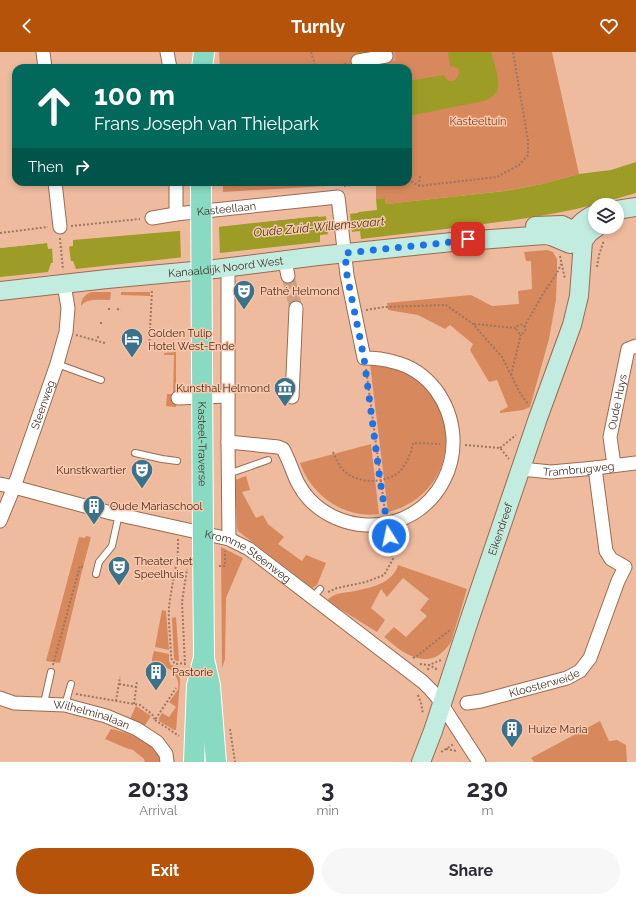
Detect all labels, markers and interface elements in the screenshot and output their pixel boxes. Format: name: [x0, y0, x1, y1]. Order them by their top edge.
icon: back: [16, 15, 38, 37]
icon: heart: [598, 15, 620, 37]
text: Turnly: [291, 16, 345, 37]
text: 100 m: [94, 79, 175, 112]
icon: ahead: [28, 80, 80, 132]
text: Frans Joseph van Thielpark: [94, 113, 319, 134]
park label: Kasteeltuin: [450, 115, 506, 128]
icon: right: [71, 156, 93, 178]
text: Then: [28, 158, 63, 176]
map controls: [588, 198, 624, 234]
button: layers: [588, 198, 624, 234]
street label: Kasteellaan: [196, 199, 257, 218]
water label: Oude Zuid-Willemsvaart: [253, 214, 385, 240]
pin: [451, 222, 485, 256]
icon: arrive: [457, 228, 479, 250]
street label: Kanaaldijk Noord West: [168, 254, 284, 280]
theatre icon: Pathé Helmond: [231, 278, 257, 311]
place label: Pathé Helmond: [260, 285, 340, 298]
hotel icon: Golden Tulip Hotel West-Ende: [119, 326, 145, 359]
place label: Golden Tulip Hotel West-Ende: [148, 327, 235, 353]
street label: Oude Huys: [605, 373, 629, 431]
museum icon: Kunsthal Helmond: [272, 375, 298, 408]
street label: Steenweg: [28, 378, 57, 431]
place label: Kunsthal Helmond: [176, 382, 270, 395]
street label: Kasteel-Traverse: [196, 401, 209, 487]
theatre icon: Kunstkwartier: [129, 457, 155, 490]
street label: Trambrugweg: [542, 459, 615, 479]
place label: Kunstkwartier: [56, 464, 126, 477]
building icon: Oude Mariaschool: [81, 493, 107, 526]
place label: Oude Mariaschool: [110, 500, 203, 513]
street label: Eikendreef: [485, 501, 515, 557]
position arrow: [368, 515, 410, 557]
street label: Kromme Steenweg: [203, 527, 294, 585]
theatre icon: Theater het Speelhuis: [106, 554, 132, 587]
place label: Theater het Speelhuis: [134, 555, 193, 581]
building icon: Pastorie: [143, 659, 169, 692]
place label: Pastorie: [172, 666, 213, 679]
street label: Kloosterweide: [508, 666, 582, 700]
street label: Wilhelminalaan: [53, 698, 132, 732]
building icon: Huize Maria: [499, 716, 525, 749]
place label: Huize Maria: [528, 723, 587, 736]
text: 20:33: [128, 774, 189, 803]
text: 3: [321, 774, 334, 803]
text: 230: [467, 774, 508, 803]
text: Arrival: [139, 803, 177, 818]
text: min: [316, 803, 339, 818]
text: m: [481, 803, 493, 818]
button: Exit: [16, 848, 314, 894]
button: Share: [322, 848, 620, 894]

